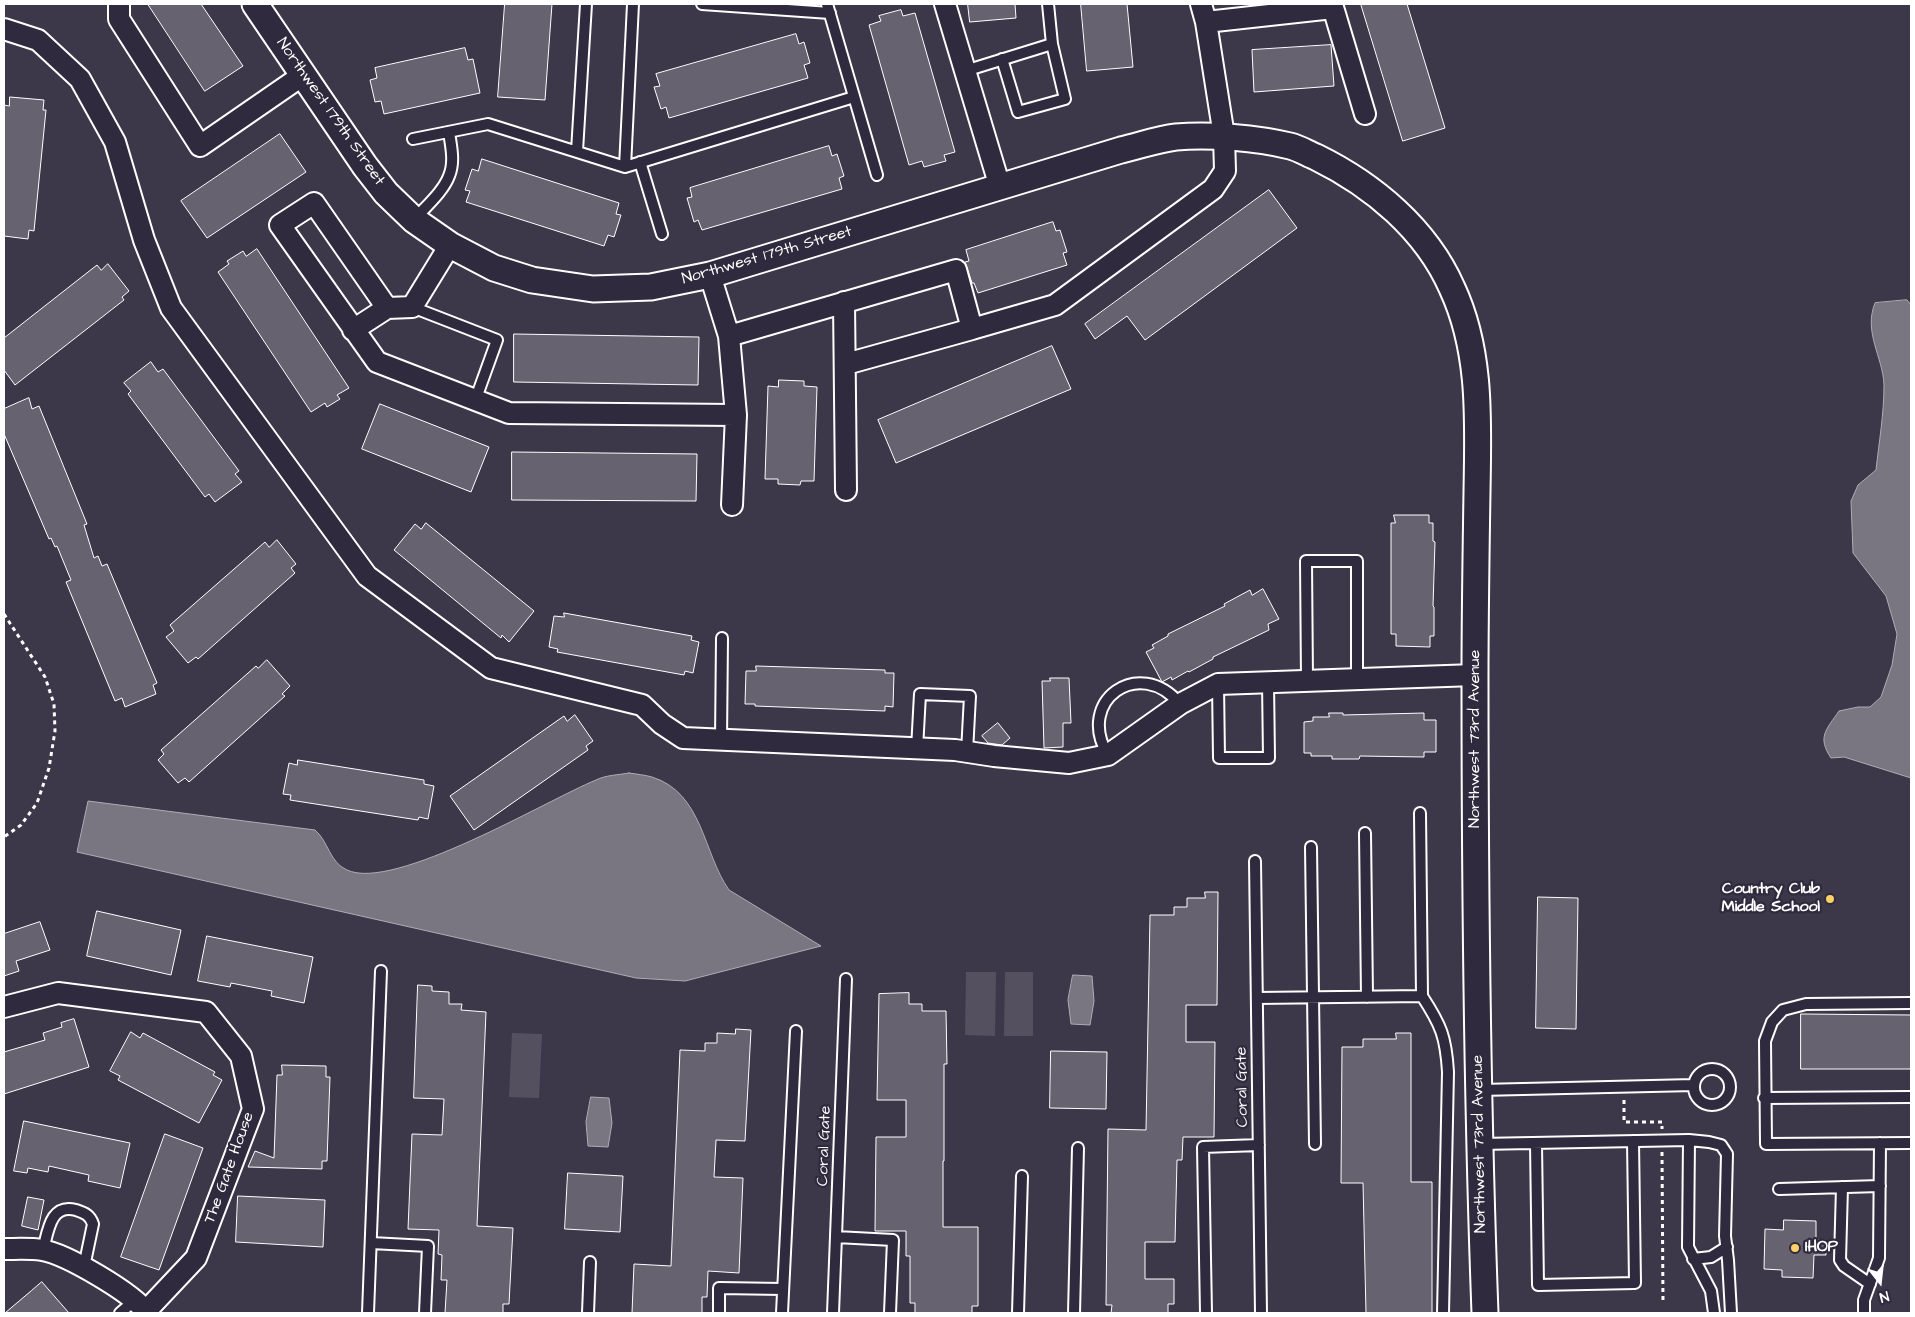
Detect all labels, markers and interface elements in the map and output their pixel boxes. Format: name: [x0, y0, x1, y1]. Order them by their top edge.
street label: Northwest 179th Street: [272, 34, 388, 190]
street label: Northwest 179th Street: [680, 223, 854, 289]
street label: Northwest 73rd Avenue: [1466, 650, 1486, 828]
place label: Country Club Middle School: [1722, 880, 1820, 918]
marker: Country Club Middle School: [1824, 893, 1836, 905]
street label: Coral Gate: [1233, 1047, 1253, 1127]
street label: Northwest 73rd Avenue: [1469, 1055, 1491, 1233]
street label: Coral Gate: [814, 1105, 836, 1187]
street label: The Gate House: [201, 1110, 259, 1226]
place label: IHOP: [1805, 1238, 1838, 1258]
marker: IHOP: [1789, 1242, 1801, 1254]
north arrow: [1855, 1257, 1905, 1307]
text: N: [1877, 1286, 1891, 1307]

